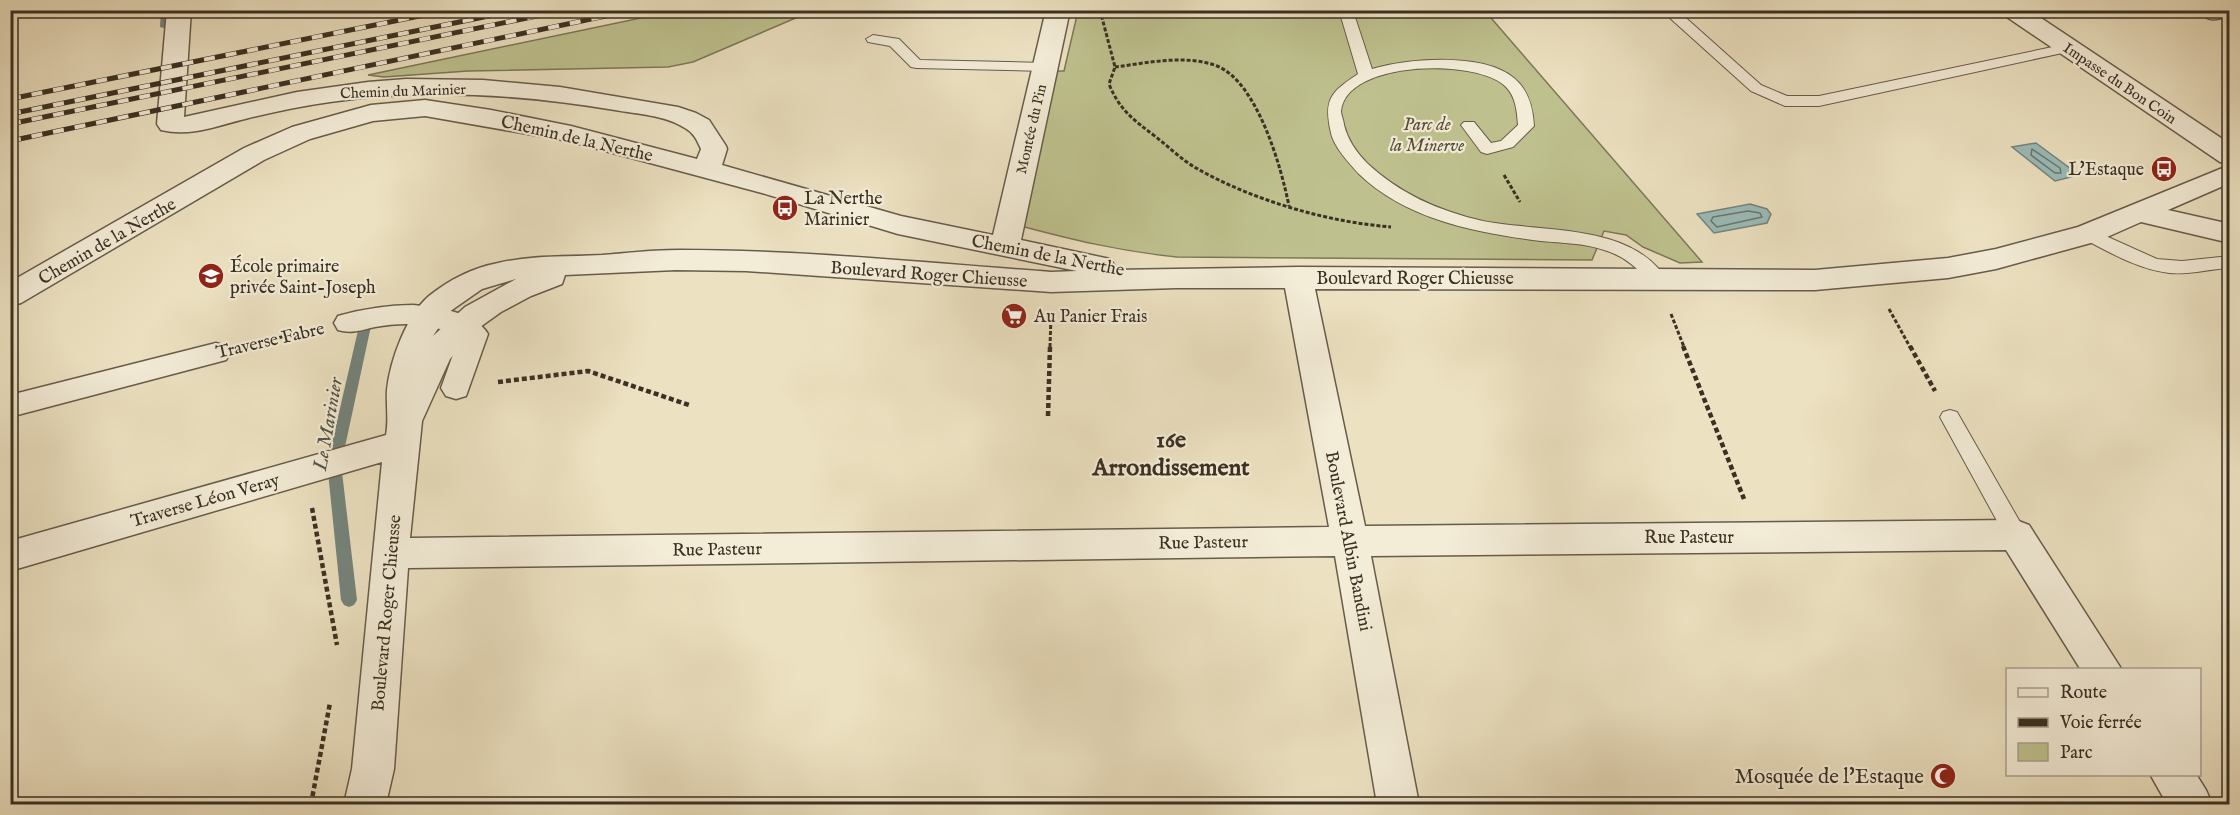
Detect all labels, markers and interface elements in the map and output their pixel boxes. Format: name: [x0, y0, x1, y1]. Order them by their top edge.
street label: Impasse du Bon Coin: [2060, 39, 2180, 128]
street label: Chemin du Marinier: [340, 80, 467, 103]
street label: Montée du Pin: [1012, 82, 1051, 176]
street label: Chemin de la Nerthe: [498, 111, 655, 168]
park label: Parc de la Minerve: [1390, 114, 1464, 158]
bus stop icon: L'Estaque: [2149, 154, 2179, 184]
place label: L'Estaque: [2068, 159, 2144, 182]
place label: La Nerthe Marinier: [804, 188, 882, 232]
bus stop icon: La Nerthe Marinier: [770, 193, 800, 223]
street label: Chemin de la Nerthe: [35, 194, 181, 291]
street label: Chemin de la Nerthe: [969, 230, 1126, 283]
place label: École primaire privée Saint-Joseph: [230, 254, 376, 300]
street label: Boulevard Roger Chieusse: [830, 257, 1028, 294]
school or university icon: École primaire privée Saint-Joseph: [196, 261, 226, 291]
street label: Boulevard Roger Chieusse: [1316, 268, 1514, 291]
supermarket icon: Au Panier Frais: [999, 301, 1029, 331]
place label: Au Panier Frais: [1033, 306, 1147, 329]
street label: Traverse Fabre: [214, 318, 327, 365]
water label: Le Marinier: [308, 375, 349, 474]
district label: 16e Arrondissement: [1091, 425, 1250, 484]
street label: Boulevard Albin Bandini: [1319, 449, 1376, 633]
street label: Traverse Léon Veray: [128, 469, 283, 534]
street label: Boulevard Roger Chieusse: [367, 514, 408, 712]
street label: Rue Pasteur: [1644, 527, 1734, 550]
street label: Rue Pasteur: [1158, 531, 1249, 556]
street label: Rue Pasteur: [672, 538, 763, 563]
legend: [2006, 668, 2201, 776]
text: Route: [2060, 682, 2107, 705]
text: Voie ferrée: [2059, 712, 2142, 735]
text: Parc: [2060, 742, 2093, 765]
mosque icon: Mosquée de l'Estaque: [1928, 761, 1958, 791]
place label: Mosquée de l'Estaque: [1735, 764, 1924, 791]

